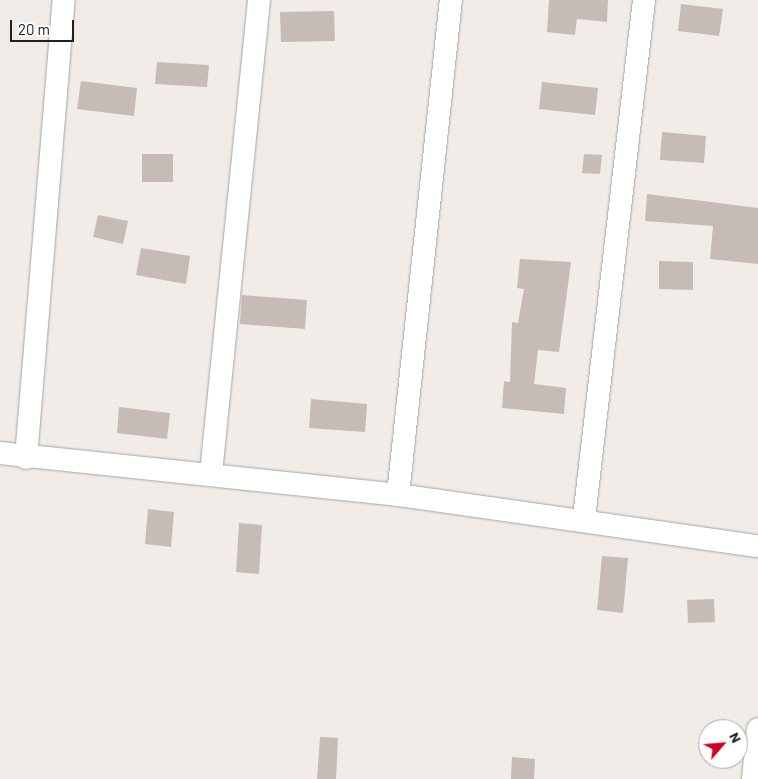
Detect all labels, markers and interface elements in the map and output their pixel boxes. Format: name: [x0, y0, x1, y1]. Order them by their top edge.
scale bar: [12, 10, 76, 42]
text: 20 m: [18, 20, 50, 38]
north arrow: [698, 719, 748, 769]
text: N: [726, 729, 746, 745]

